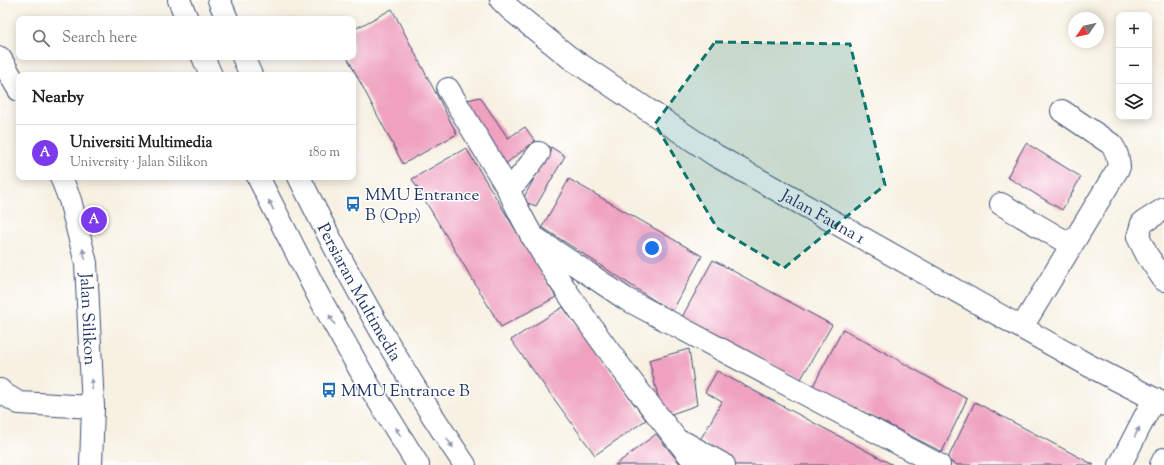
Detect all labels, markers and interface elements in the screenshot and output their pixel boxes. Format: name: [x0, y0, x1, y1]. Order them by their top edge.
north arrow: [1068, 12, 1104, 48]
map controls: [1116, 12, 1152, 120]
button: +: [1116, 12, 1152, 48]
search box: [16, 16, 356, 60]
icon: search: [30, 27, 52, 49]
text: Search here: [62, 28, 137, 49]
button: −: [1116, 48, 1152, 84]
button: layers: [1116, 84, 1152, 120]
text: Nearby: [32, 86, 84, 110]
text: Universiti Multimedia: [70, 133, 213, 154]
text: A: [40, 144, 50, 162]
text: 180 m: [309, 144, 340, 162]
text: University · Jalan Silikon: [70, 154, 208, 172]
place label: MMU Entrance B (Opp): [365, 184, 479, 228]
street label: Jalan Fauna 1: [775, 184, 869, 251]
bus stop icon: MMU Entrance B (Opp): [344, 195, 362, 213]
one-way arrow: [268, 199, 275, 211]
pin: A: [81, 205, 107, 235]
street label: Persiaran Multimedia: [310, 220, 406, 367]
your location: [642, 238, 662, 258]
one-way arrow: [81, 248, 87, 260]
street label: Jalan Silikon: [72, 272, 101, 366]
one-way arrow: [328, 314, 335, 326]
one-way arrow: [89, 378, 96, 390]
place label: MMU Entrance B: [341, 380, 470, 404]
bus stop icon: MMU Entrance B: [320, 381, 338, 399]
one-way arrow: [394, 426, 401, 438]
one-way arrow: [1134, 426, 1141, 438]
one-way arrow: [446, 438, 454, 448]

